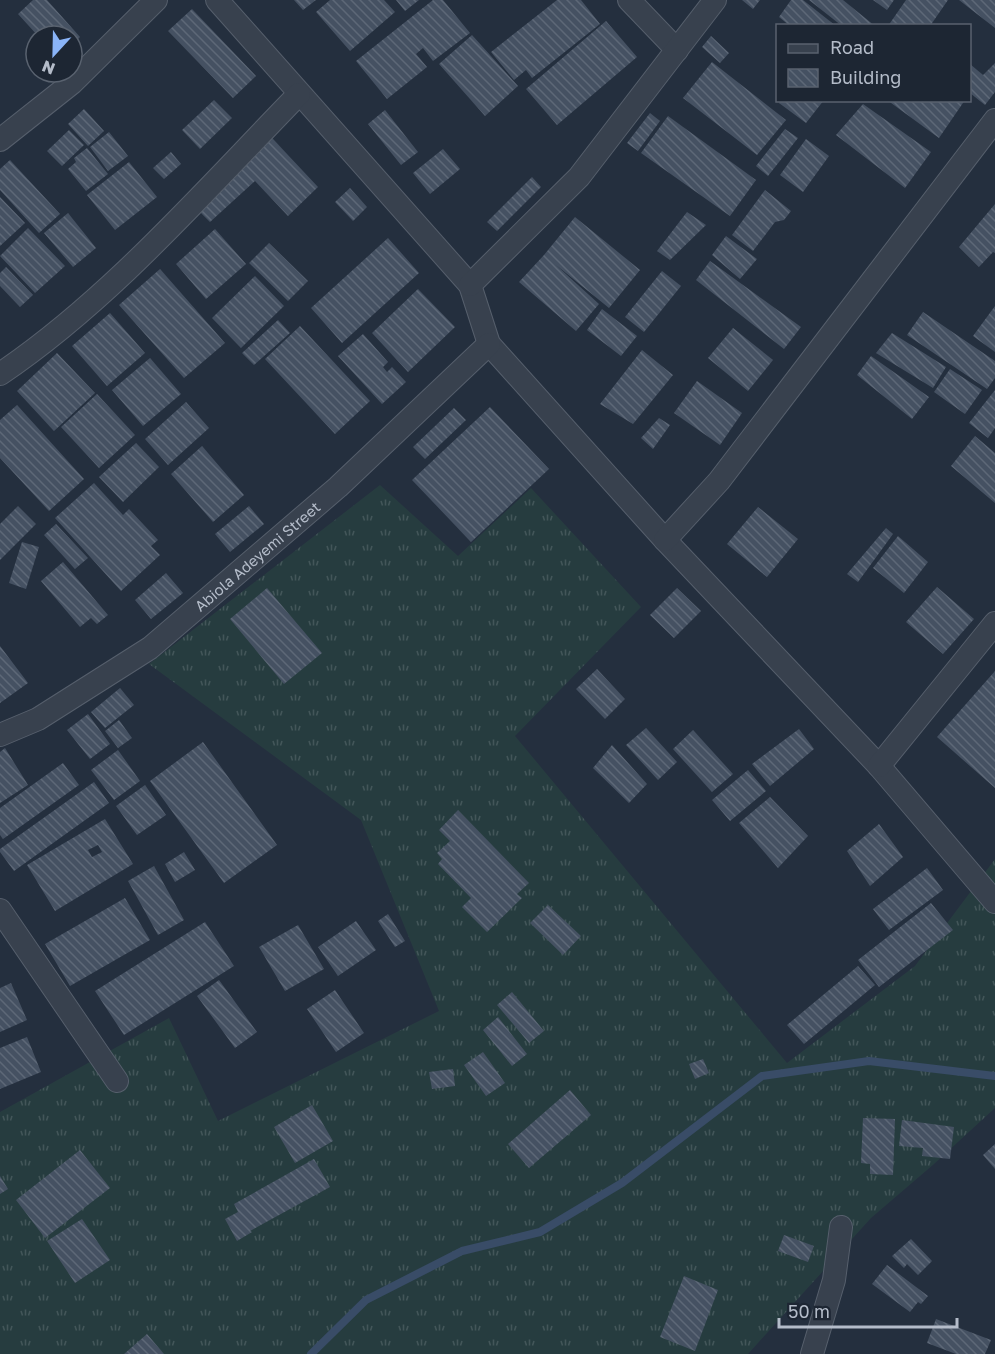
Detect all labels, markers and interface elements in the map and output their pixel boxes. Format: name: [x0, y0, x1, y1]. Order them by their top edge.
north arrow: [24, 24, 84, 84]
legend: [776, 24, 971, 102]
text: Road: [830, 36, 874, 58]
text: N: [39, 56, 58, 79]
text: Building: [830, 66, 901, 88]
street label: Abiola Adeyemi Street: [191, 498, 324, 615]
scale bar: [779, 1291, 958, 1329]
text: 50 m: [788, 1300, 830, 1322]

